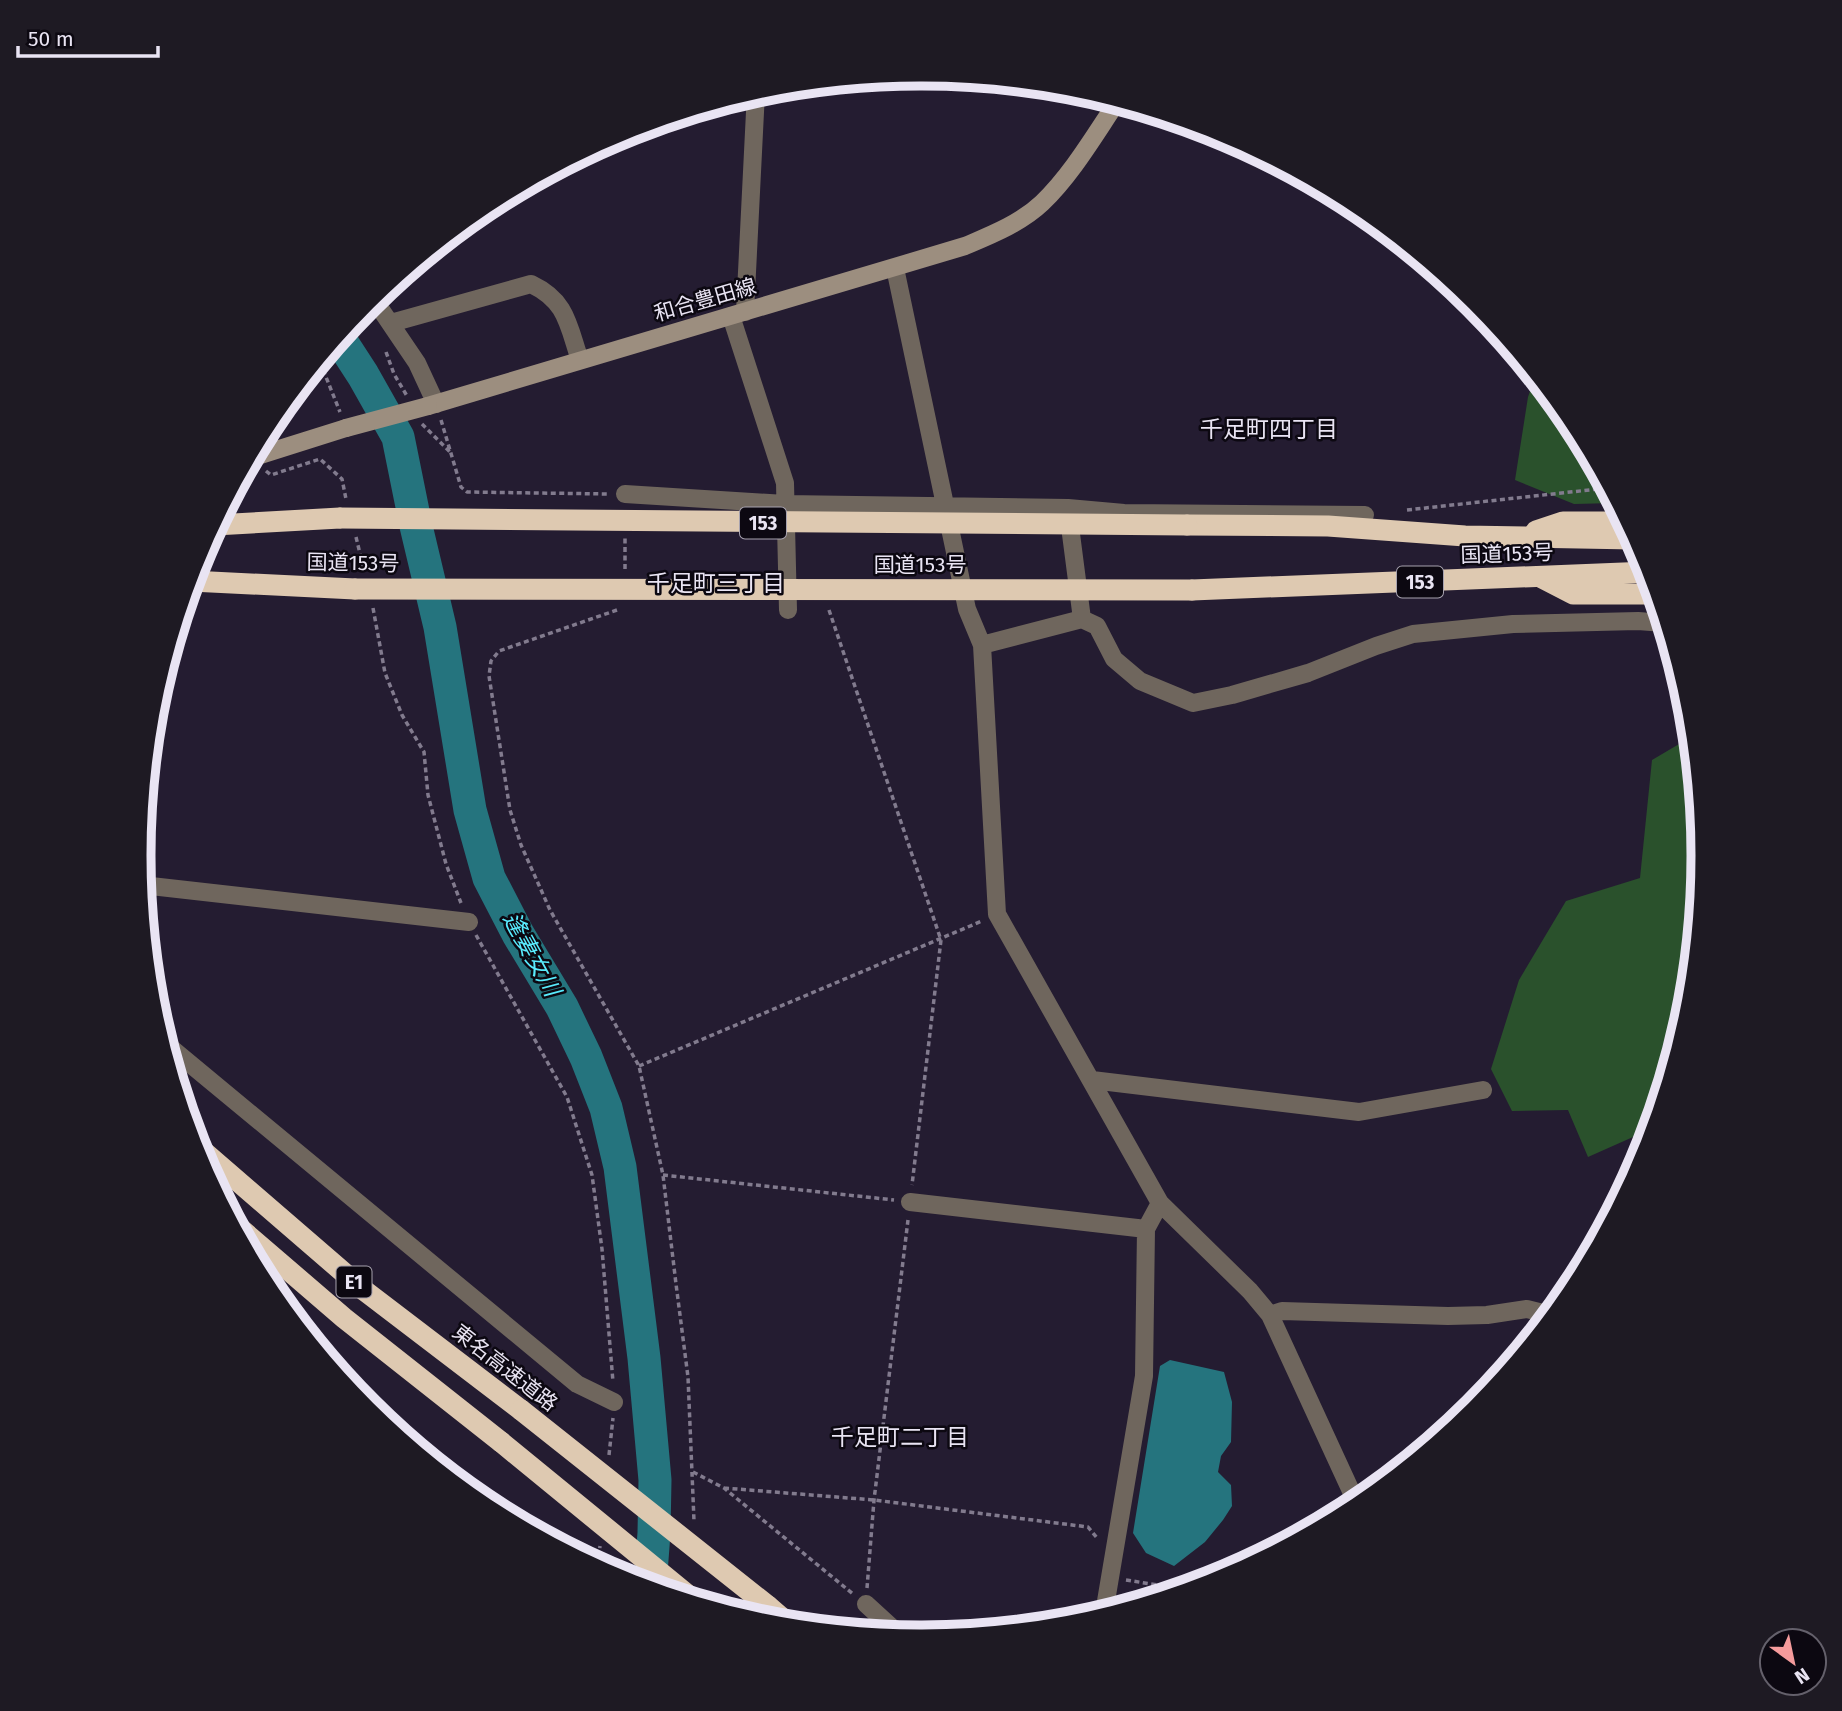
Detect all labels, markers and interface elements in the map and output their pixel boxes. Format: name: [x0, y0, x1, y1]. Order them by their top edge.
scale bar: [18, 14, 158, 58]
text: 50 m: [28, 26, 74, 52]
street label: 和合豊田線: [651, 273, 759, 327]
district label: 千足町四丁目: [1200, 415, 1338, 443]
road number: 153: [740, 508, 786, 538]
street label: 国道153号: [1460, 539, 1554, 569]
street label: 国道153号: [306, 549, 400, 577]
street label: 国道153号: [874, 552, 966, 578]
road number: 153: [1397, 566, 1443, 597]
district label: 千足町三丁目: [647, 569, 785, 597]
water label: 逢妻女川: [497, 907, 568, 1004]
road number: E1: [336, 1266, 372, 1298]
street label: 東名高速道路: [447, 1319, 563, 1417]
district label: 千足町二丁目: [831, 1423, 969, 1451]
north arrow: [1758, 1627, 1828, 1697]
text: N: [1790, 1663, 1814, 1689]

